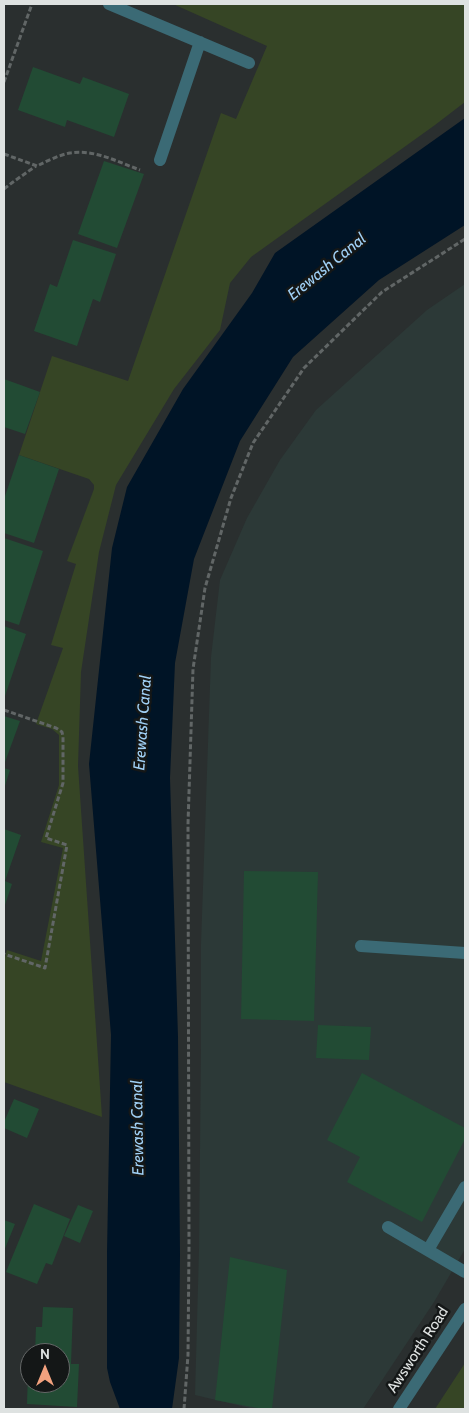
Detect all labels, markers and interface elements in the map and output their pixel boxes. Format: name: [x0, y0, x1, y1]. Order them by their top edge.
water label: Erewash Canal: [284, 230, 370, 304]
water label: Erewash Canal: [130, 675, 156, 771]
water label: Erewash Canal: [128, 1080, 148, 1176]
street label: Awsworth Road: [384, 1304, 452, 1396]
north arrow: [20, 1343, 70, 1393]
text: N: [40, 1345, 50, 1363]

